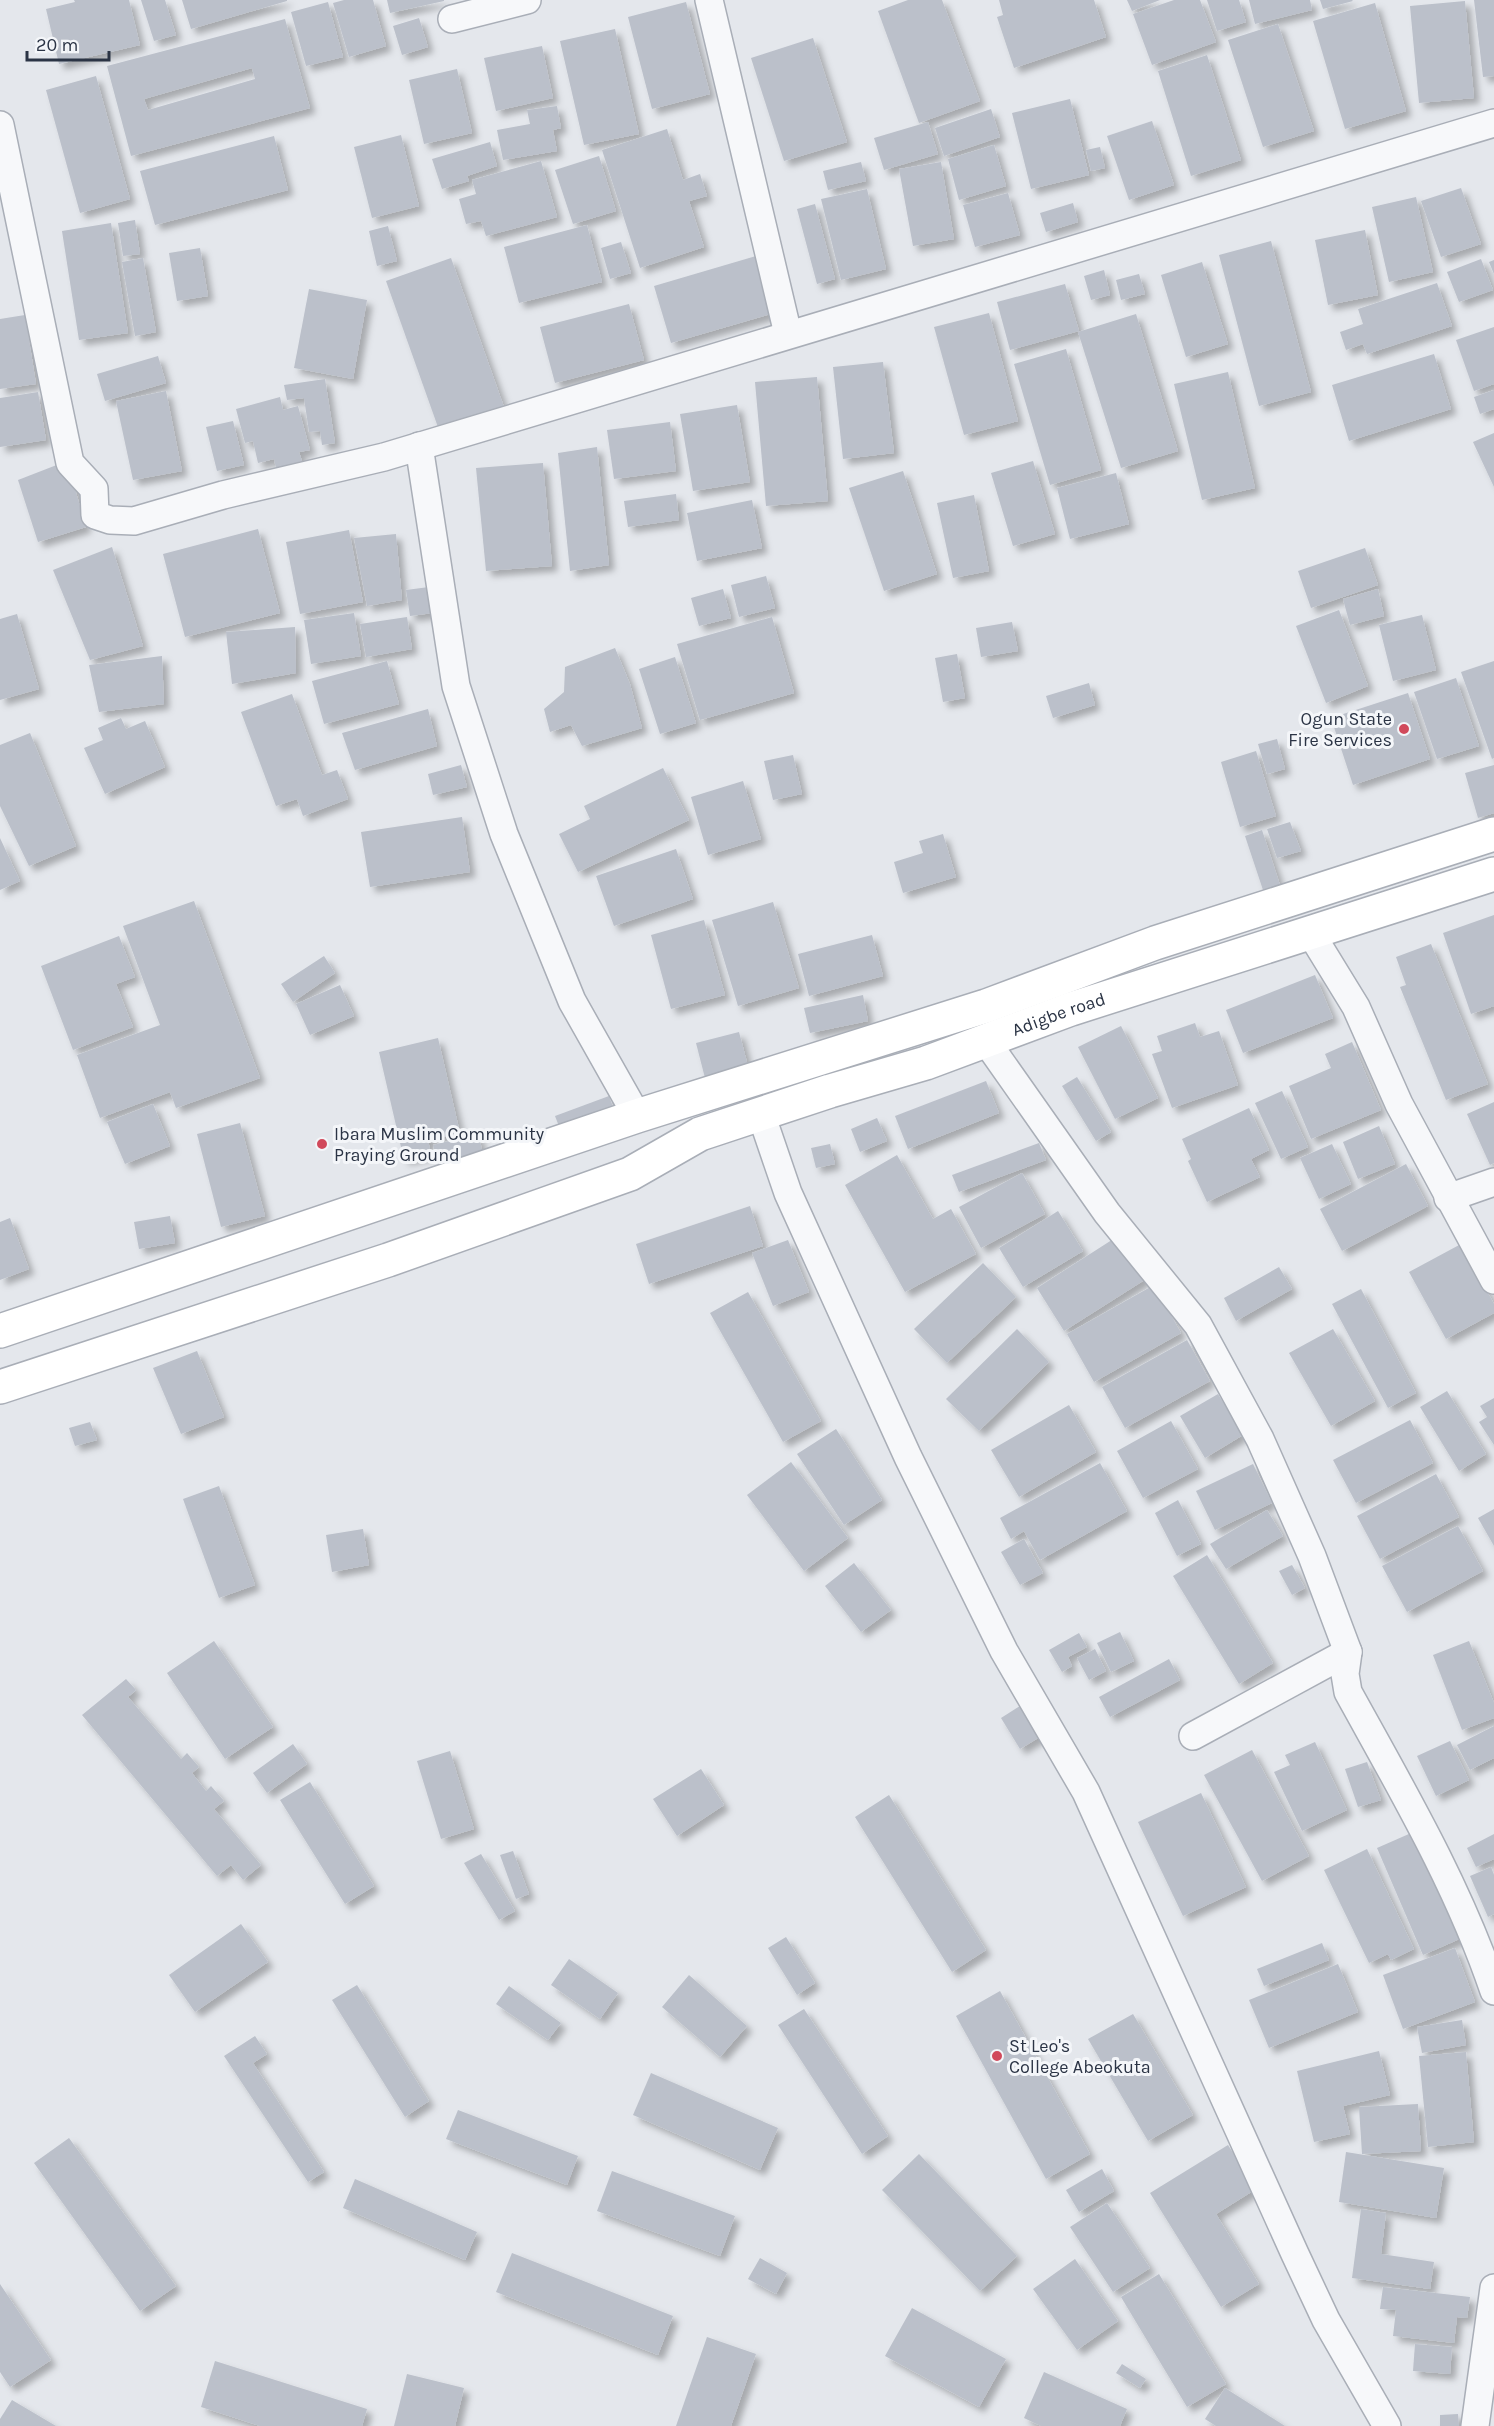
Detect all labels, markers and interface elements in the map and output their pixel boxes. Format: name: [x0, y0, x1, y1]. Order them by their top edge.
scale bar: [27, 24, 110, 62]
text: 20 m: [36, 34, 78, 56]
place label: Ogun State Fire Services: [1288, 708, 1392, 751]
marker: Ogun State Fire Services: [1397, 722, 1411, 736]
street label: Adigbe road: [1009, 988, 1108, 1041]
place label: Ibara Muslim Community Praying Ground: [334, 1123, 545, 1166]
marker: Ibara Muslim Community Praying Ground: [315, 1137, 329, 1151]
place label: St Leo's College Abeokuta: [1009, 2035, 1151, 2078]
marker: St Leo's College Abeokuta: [990, 2049, 1004, 2063]

